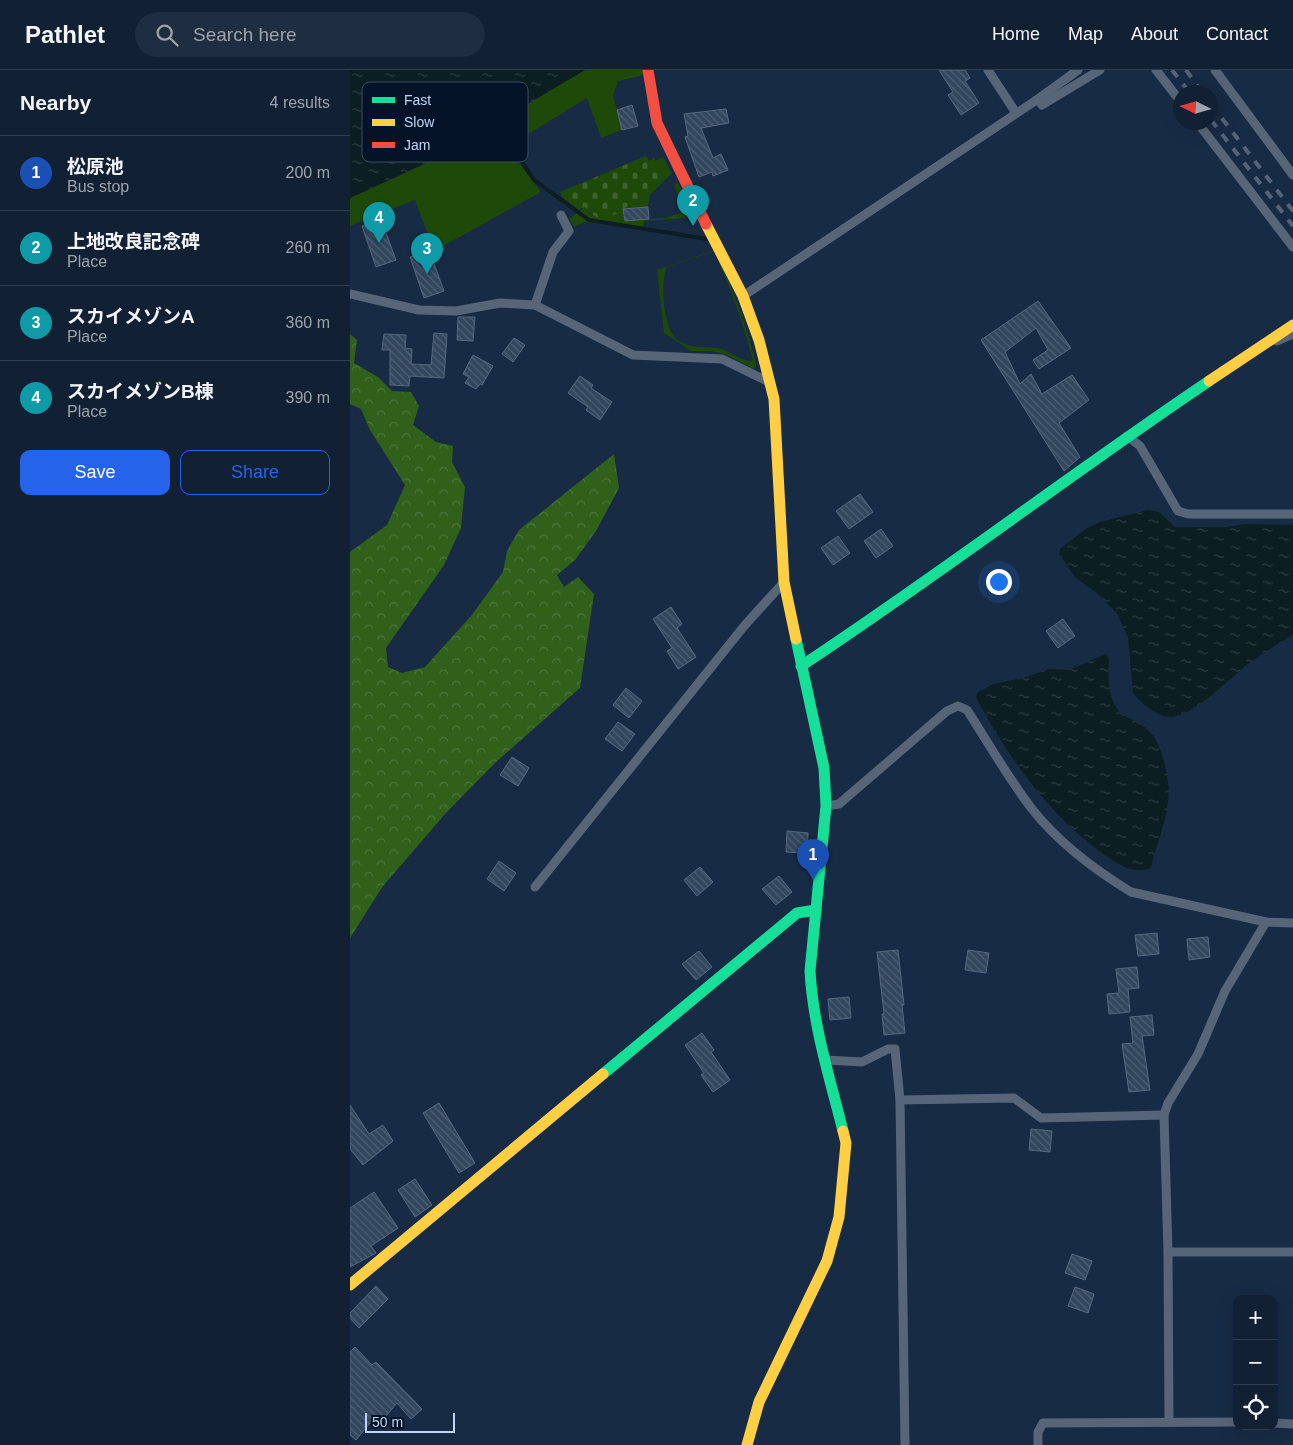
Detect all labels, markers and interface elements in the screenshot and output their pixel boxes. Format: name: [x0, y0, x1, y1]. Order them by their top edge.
search box: [135, 12, 485, 57]
text: Pathlet: [25, 21, 105, 48]
icon: search: [153, 21, 181, 49]
text: Search here: [193, 24, 297, 45]
text: Home: [992, 24, 1040, 44]
text: Map: [1068, 24, 1103, 44]
text: About: [1131, 24, 1178, 44]
text: Contact: [1206, 24, 1268, 44]
legend: [362, 82, 528, 162]
north arrow: [1173, 85, 1218, 130]
text: Nearby: [20, 91, 91, 114]
text: Fast: [404, 92, 431, 108]
text: 4 results: [270, 94, 330, 111]
text: Slow: [404, 114, 435, 130]
text: Jam: [404, 137, 430, 153]
text: 松原池: [67, 156, 124, 177]
text: 1: [32, 164, 40, 181]
text: 200 m: [286, 164, 330, 181]
text: Bus stop: [67, 178, 129, 195]
pin: 2: [677, 185, 709, 226]
pin: 4: [363, 202, 395, 243]
text: 上地改良記念碑: [67, 231, 200, 252]
pin: 3: [411, 233, 443, 274]
text: 2: [32, 239, 40, 256]
text: 260 m: [286, 239, 330, 256]
text: Place: [67, 253, 107, 270]
text: スカイメゾンA: [67, 306, 195, 327]
text: 3: [32, 314, 40, 331]
text: 360 m: [286, 314, 330, 331]
text: Place: [67, 328, 107, 345]
text: スカイメゾンB棟: [67, 381, 214, 402]
text: 4: [32, 389, 40, 406]
text: 390 m: [286, 389, 330, 406]
text: Place: [67, 403, 107, 420]
button: Save: [20, 450, 170, 495]
button: Share: [180, 450, 330, 495]
your location: [986, 569, 1012, 595]
pin: 1: [797, 839, 829, 880]
map controls: [1233, 1295, 1278, 1430]
button: +: [1233, 1295, 1278, 1340]
button: −: [1233, 1340, 1278, 1385]
button: locate: [1233, 1385, 1278, 1430]
scale bar: [365, 1410, 455, 1433]
text: 50 m: [372, 1414, 403, 1430]

